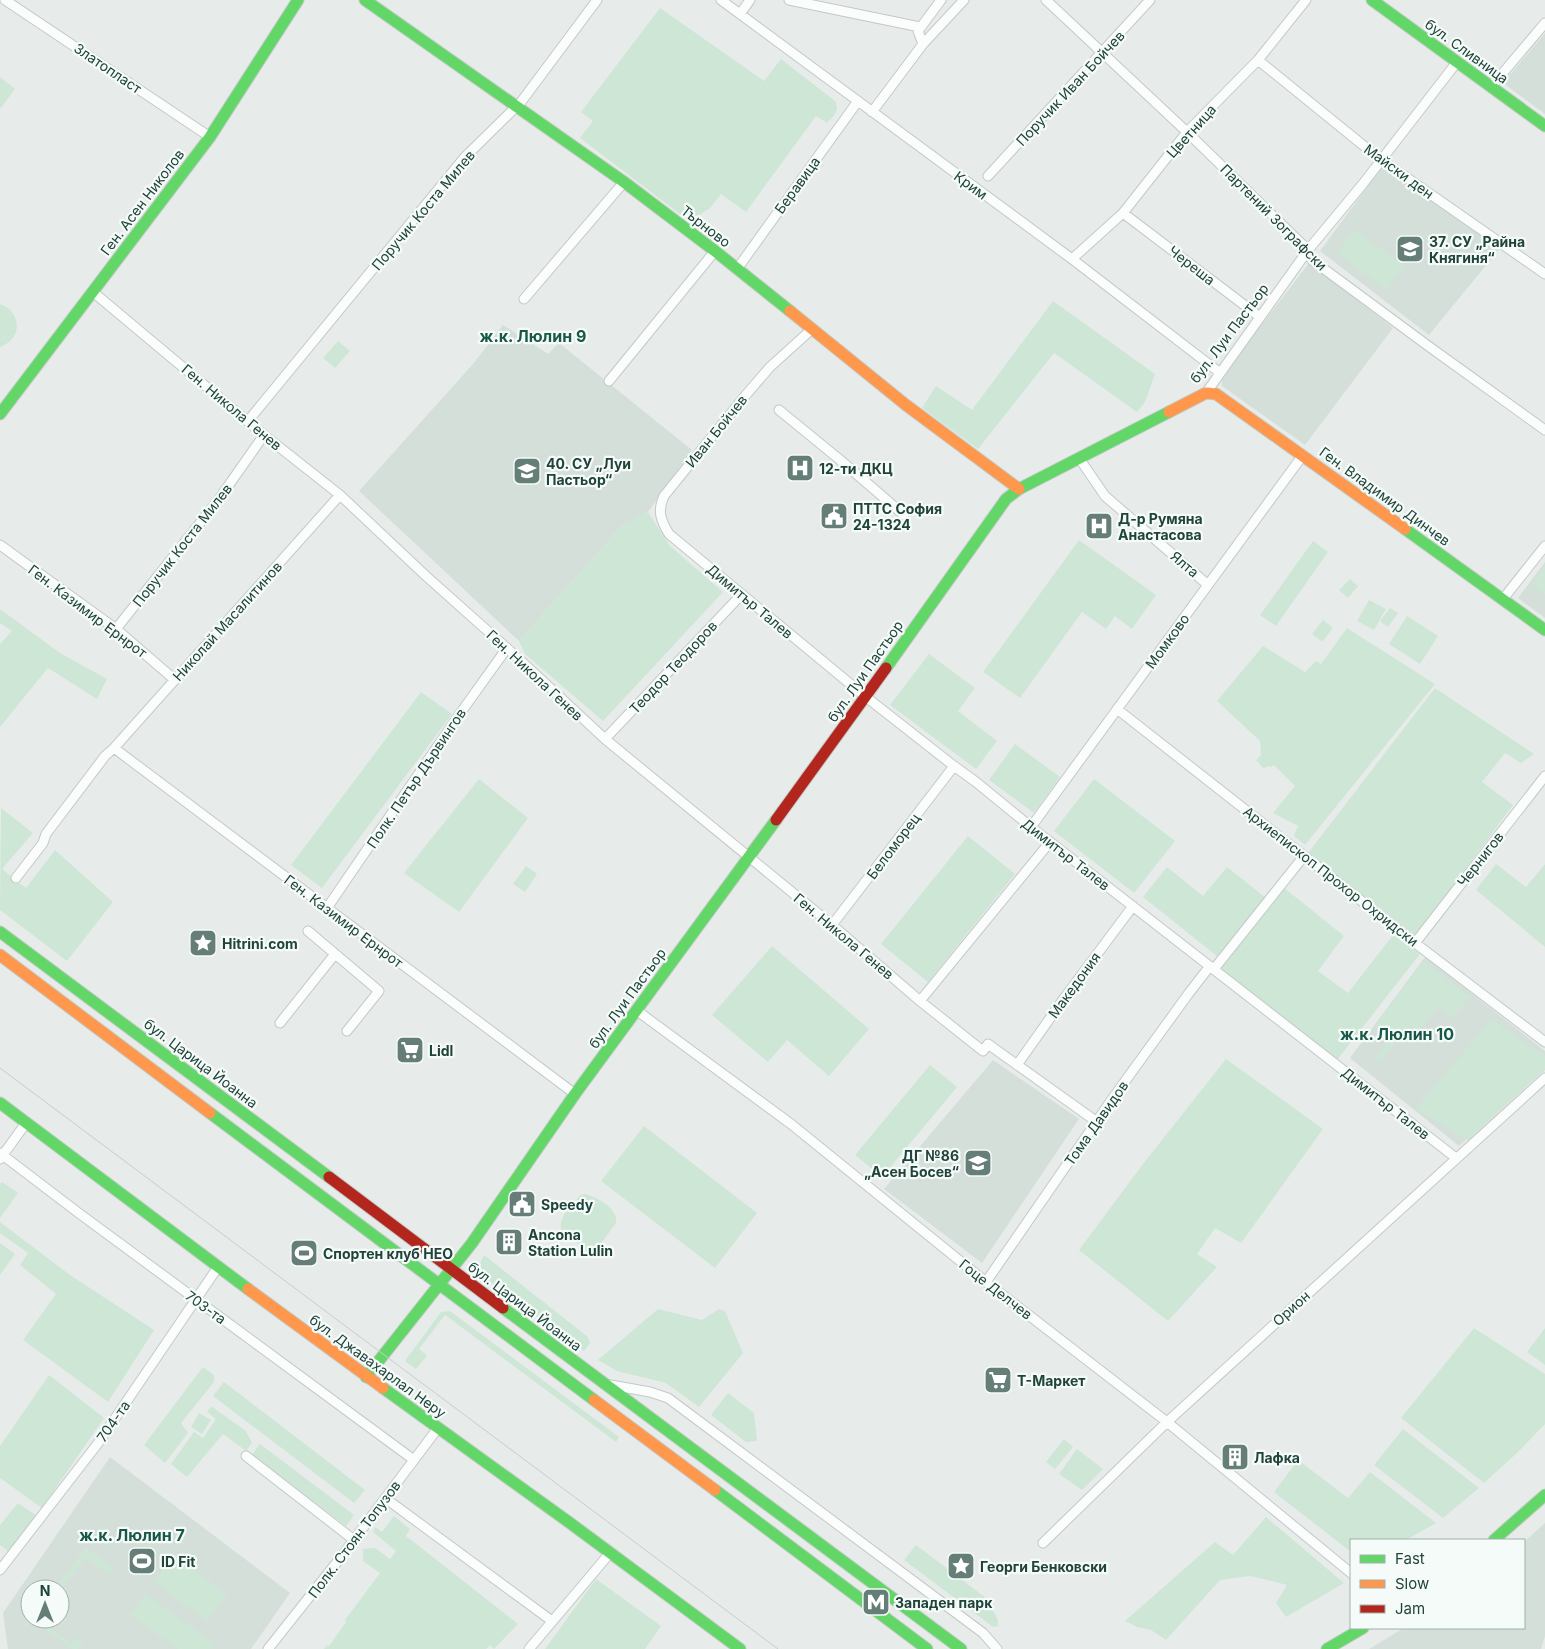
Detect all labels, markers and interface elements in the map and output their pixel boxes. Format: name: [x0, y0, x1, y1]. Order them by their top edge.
street label: бул. Сливница: [1422, 15, 1512, 87]
street label: Поручик Иван Бойчев: [1012, 27, 1128, 149]
street label: Златопласт: [71, 39, 145, 97]
street label: Цветница: [1163, 101, 1219, 161]
street label: Майски ден: [1361, 140, 1437, 202]
street label: Ген. Асен Николов: [97, 146, 187, 258]
street label: Поручик Коста Милев: [368, 146, 478, 273]
street label: Беравица: [771, 153, 823, 217]
street label: Партений Зографски: [1217, 160, 1331, 274]
street label: Крим: [951, 167, 991, 203]
street label: Търново: [678, 201, 734, 251]
place label: 37. СУ „Райна Княгиня“: [1429, 233, 1525, 266]
school or university icon: 37. СУ „Райна Княгиня“: [1395, 234, 1425, 264]
street label: Череша: [1165, 242, 1219, 288]
street label: бул. Луи Пастьор: [1186, 280, 1272, 386]
district label: ж.к. Люлин 9: [480, 326, 586, 346]
street label: Ген. Никола Генев: [179, 360, 285, 454]
street label: Иван Бойчев: [682, 391, 750, 471]
street label: Ген. Владимир Динчев: [1316, 443, 1454, 549]
hospital icon: 12-ти ДКЦ: [785, 453, 815, 483]
place label: 40. СУ „Луи Пастьор“: [546, 455, 631, 488]
school or university icon: 40. СУ „Луи Пастьор“: [512, 456, 542, 486]
place label: 12-ти ДКЦ: [819, 460, 893, 477]
street label: Поручик Коста Милев: [129, 480, 235, 610]
place label: ПТТС София 24-1324: [853, 500, 942, 533]
public building icon: ПТТС София 24-1324: [819, 501, 849, 531]
place label: Д-р Румяна Анастасова: [1118, 510, 1203, 543]
hospital icon: Д-р Румяна Анастасова: [1084, 511, 1114, 541]
street label: Ялта: [1167, 547, 1203, 581]
street label: Николай Масалитинов: [169, 558, 285, 684]
street label: Димитър Талев: [704, 560, 797, 642]
street label: Ген. Казимир Ернрот: [25, 561, 151, 661]
street label: Момково: [1141, 610, 1193, 672]
street label: Теодор Теодоров: [626, 617, 720, 717]
street label: бул. Луи Пастьор: [824, 617, 906, 725]
street label: Ген. Никола Генев: [483, 626, 587, 724]
street label: Полк. Петър Дървингов: [363, 705, 469, 851]
street label: Архиепископ Прохор Охридски: [1240, 802, 1422, 950]
street label: Беломорец: [863, 809, 924, 882]
street label: Димитър Талев: [1019, 814, 1113, 894]
street label: Чернигов: [1453, 828, 1507, 890]
street label: Ген. Казимир Ернрот: [281, 871, 407, 971]
street label: Ген. Никола Генев: [791, 889, 897, 983]
place icon: Hitrini.com: [188, 928, 218, 958]
place label: Hitrini.com: [222, 935, 298, 952]
street label: бул. Луи Пастьор: [585, 944, 669, 1052]
street label: Македония: [1044, 949, 1104, 1021]
street label: бул. Царица Йоанна: [141, 1014, 262, 1111]
district label: ж.к. Люлин 10: [1340, 1024, 1454, 1044]
supermarket icon: Lidl: [395, 1035, 425, 1065]
place label: Lidl: [429, 1042, 453, 1059]
street label: Димитър Талев: [1339, 1063, 1433, 1143]
street label: Тома Давидов: [1060, 1077, 1132, 1169]
place label: ДГ №86 „Асен Босев“: [864, 1147, 959, 1180]
school or university icon: ДГ №86 „Асен Босев“: [963, 1148, 993, 1178]
public building icon: Speedy: [507, 1189, 537, 1219]
place label: Speedy: [541, 1196, 594, 1213]
place label: Ancona Station Lulin: [528, 1226, 613, 1259]
building icon: Ancona Station Lulin: [494, 1227, 524, 1257]
sports icon: Спортен клуб НЕО: [289, 1238, 319, 1268]
place label: Спортен клуб НЕО: [323, 1245, 453, 1262]
street label: Гоце Делчев: [956, 1255, 1036, 1323]
street label: бул. Царица Йоанна: [465, 1257, 586, 1354]
street label: 703-та: [182, 1287, 230, 1327]
street label: Орион: [1269, 1287, 1313, 1329]
street label: бул. Джавахарлал Неру: [306, 1311, 450, 1421]
supermarket icon: Т-Маркет: [983, 1365, 1013, 1395]
place label: Т-Маркет: [1017, 1372, 1086, 1389]
street label: 704-та: [93, 1397, 133, 1445]
building icon: Лафка: [1220, 1442, 1250, 1472]
place label: Лафка: [1254, 1449, 1300, 1466]
street label: Полк. Стоян Топузов: [304, 1477, 404, 1601]
district label: ж.к. Люлин 7: [79, 1525, 185, 1545]
legend: [1350, 1539, 1525, 1629]
sports icon: ID Fit: [127, 1546, 157, 1576]
text: Fast: [1395, 1549, 1425, 1568]
place icon: Георги Бенковски: [946, 1551, 976, 1581]
place label: ID Fit: [161, 1553, 196, 1570]
place label: Георги Бенковски: [980, 1558, 1107, 1575]
text: Slow: [1395, 1574, 1429, 1593]
north arrow: [20, 1579, 70, 1629]
text: N: [40, 1582, 50, 1599]
metro station icon: Западен парк: [861, 1587, 891, 1617]
place label: Западен парк: [895, 1594, 993, 1611]
text: Jam: [1395, 1599, 1425, 1618]

